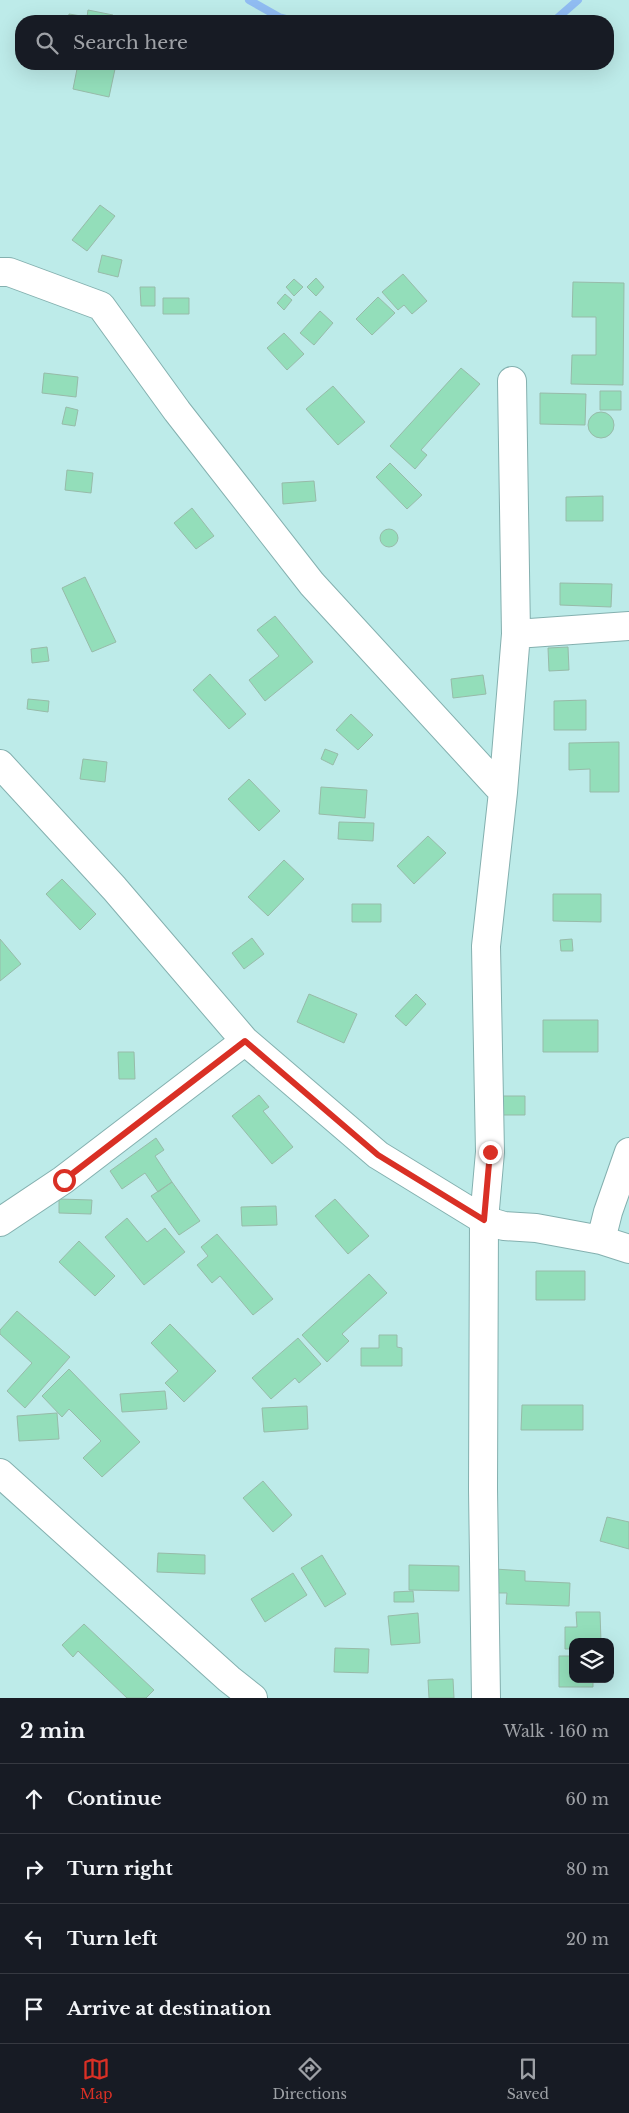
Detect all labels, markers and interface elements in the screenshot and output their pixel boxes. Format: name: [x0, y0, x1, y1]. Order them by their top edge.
search box: [15, 15, 614, 70]
icon: search: [33, 29, 61, 57]
text: Search here: [73, 31, 188, 54]
route end: [479, 1141, 502, 1164]
route start: [53, 1169, 76, 1192]
map controls: [569, 1638, 614, 1683]
button: layers: [569, 1638, 614, 1683]
text: 2 min: [20, 1718, 85, 1744]
text: Walk · 160 m: [504, 1721, 609, 1741]
icon: ahead: [20, 1785, 48, 1813]
text: Continue: [67, 1787, 162, 1810]
text: 60 m: [566, 1789, 609, 1809]
icon: right: [20, 1855, 48, 1883]
text: Turn right: [67, 1857, 173, 1880]
text: 80 m: [566, 1859, 609, 1879]
icon: left: [20, 1925, 48, 1953]
text: Turn left: [67, 1927, 158, 1950]
text: 20 m: [566, 1929, 609, 1949]
icon: arrive: [20, 1995, 48, 2023]
text: Arrive at destination: [67, 1997, 271, 2020]
tab: Map: [80, 2055, 113, 2103]
tab: Directions: [272, 2055, 347, 2103]
tab: Saved: [507, 2055, 549, 2103]

